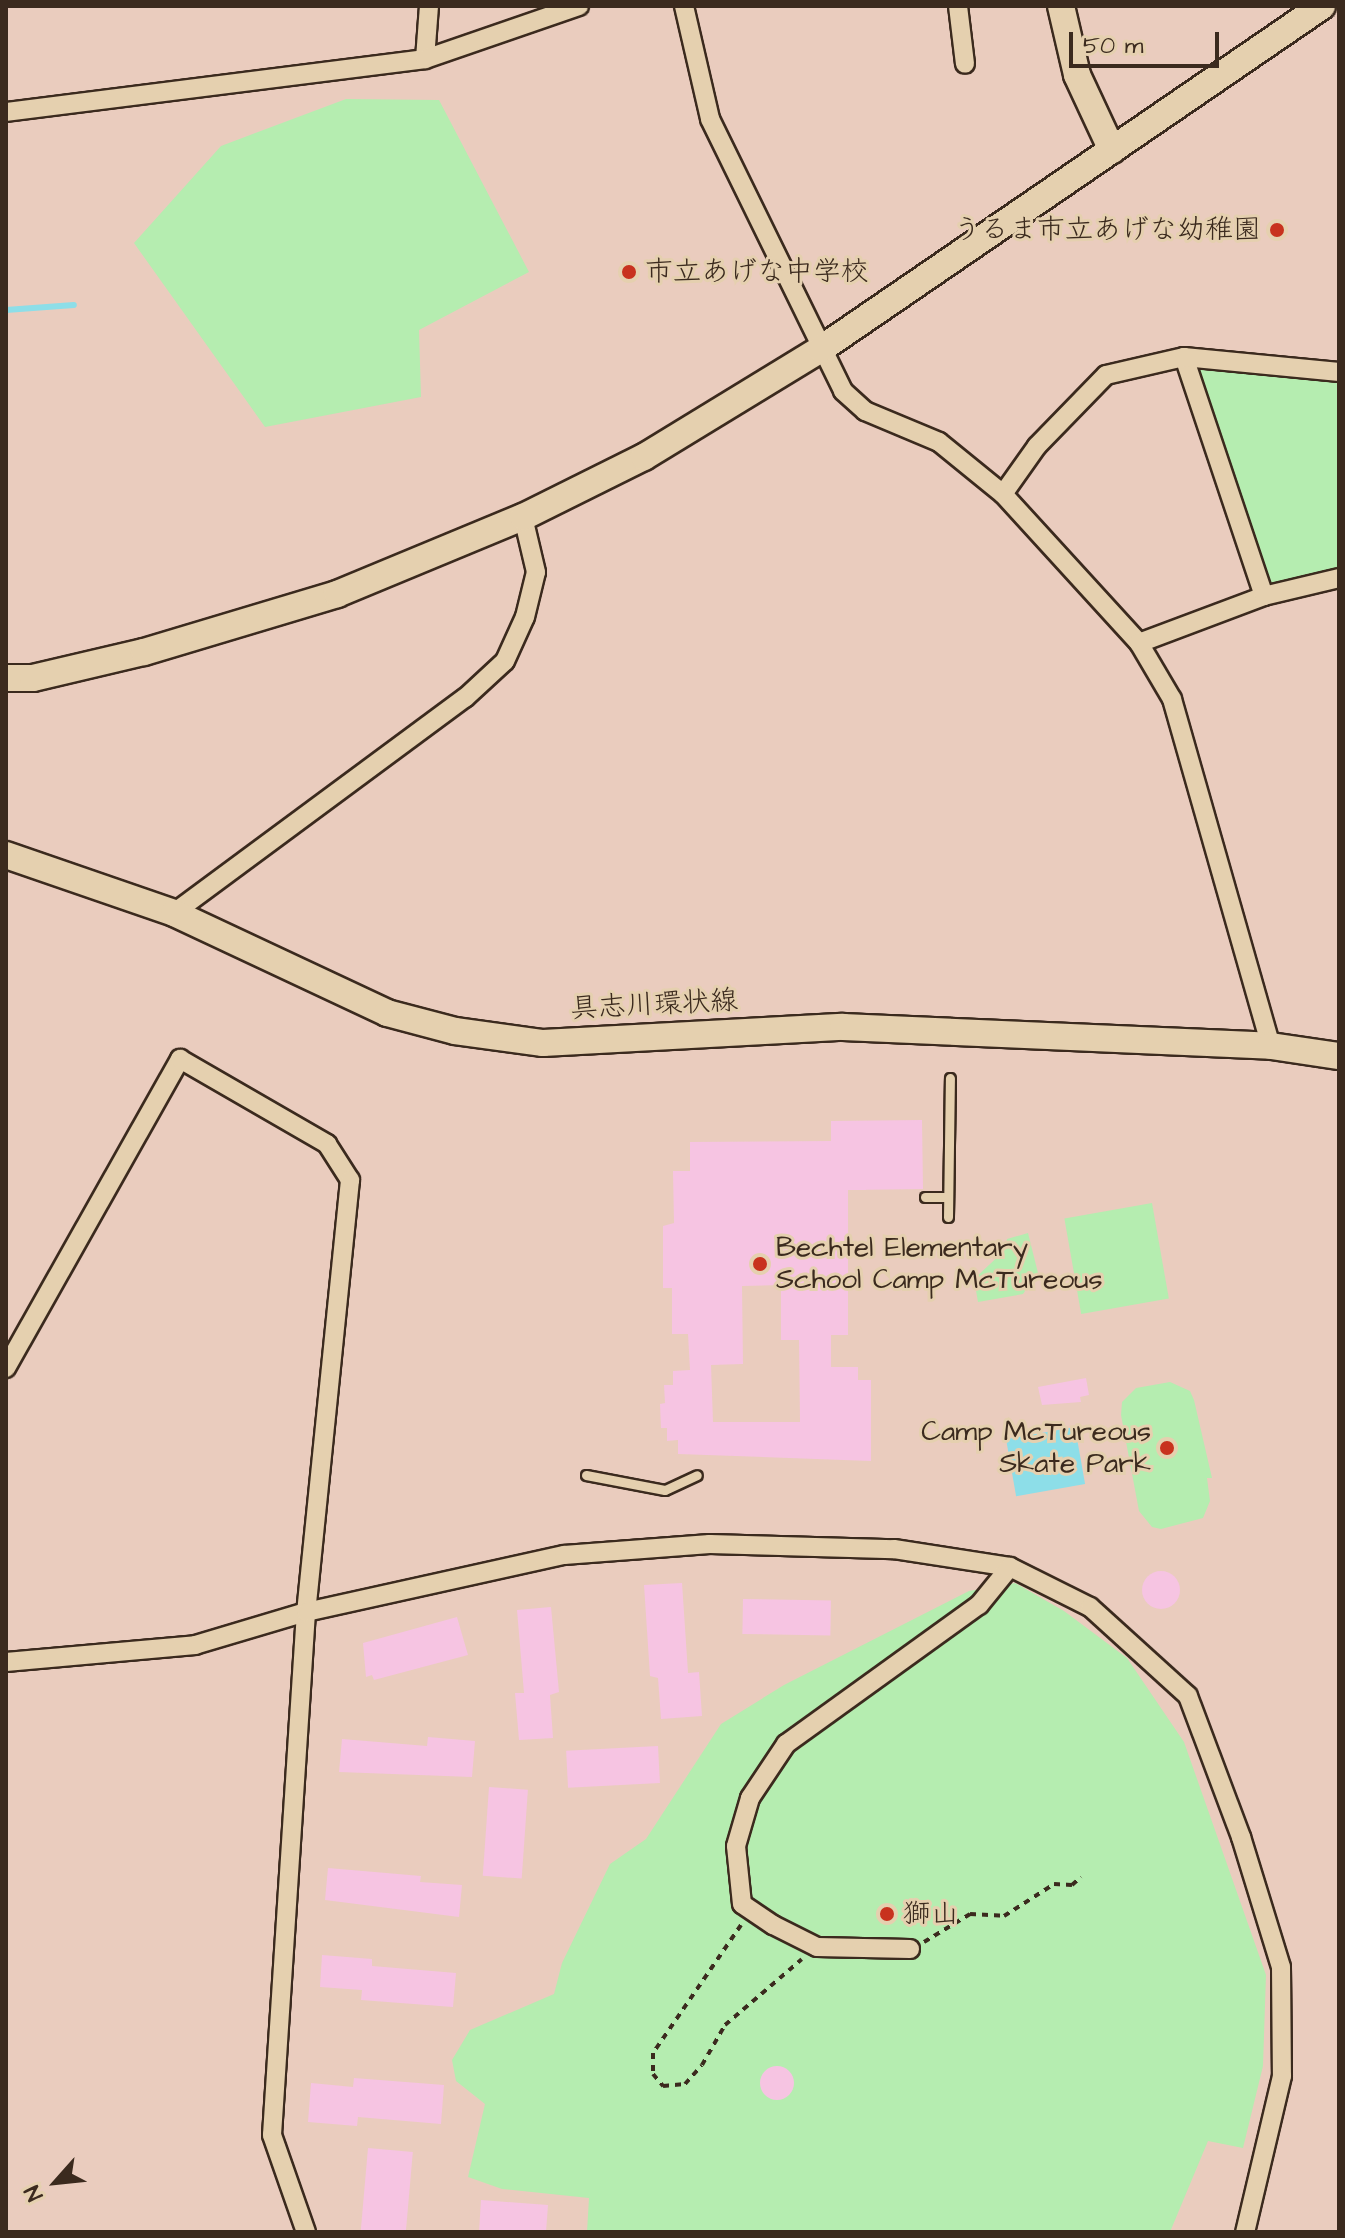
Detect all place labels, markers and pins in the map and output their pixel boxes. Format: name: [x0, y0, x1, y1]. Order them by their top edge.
place label: うるま市立あげな幼稚園: [953, 213, 1261, 247]
marker: うるま市立あげな幼稚園: [1268, 221, 1286, 239]
place label: 市立あげな中学校: [645, 255, 869, 289]
marker: 市立あげな中学校: [620, 263, 638, 281]
place label: Bechtel Elementary School Camp McTureous: [776, 1231, 1103, 1297]
marker: Bechtel Elementary School Camp McTureous: [751, 1255, 769, 1273]
place label: Camp McTureous Skate Park: [921, 1415, 1151, 1481]
marker: Camp McTureous Skate Park: [1158, 1439, 1176, 1457]
place label: 獅山: [903, 1897, 959, 1931]
marker: 獅山: [878, 1905, 896, 1923]

